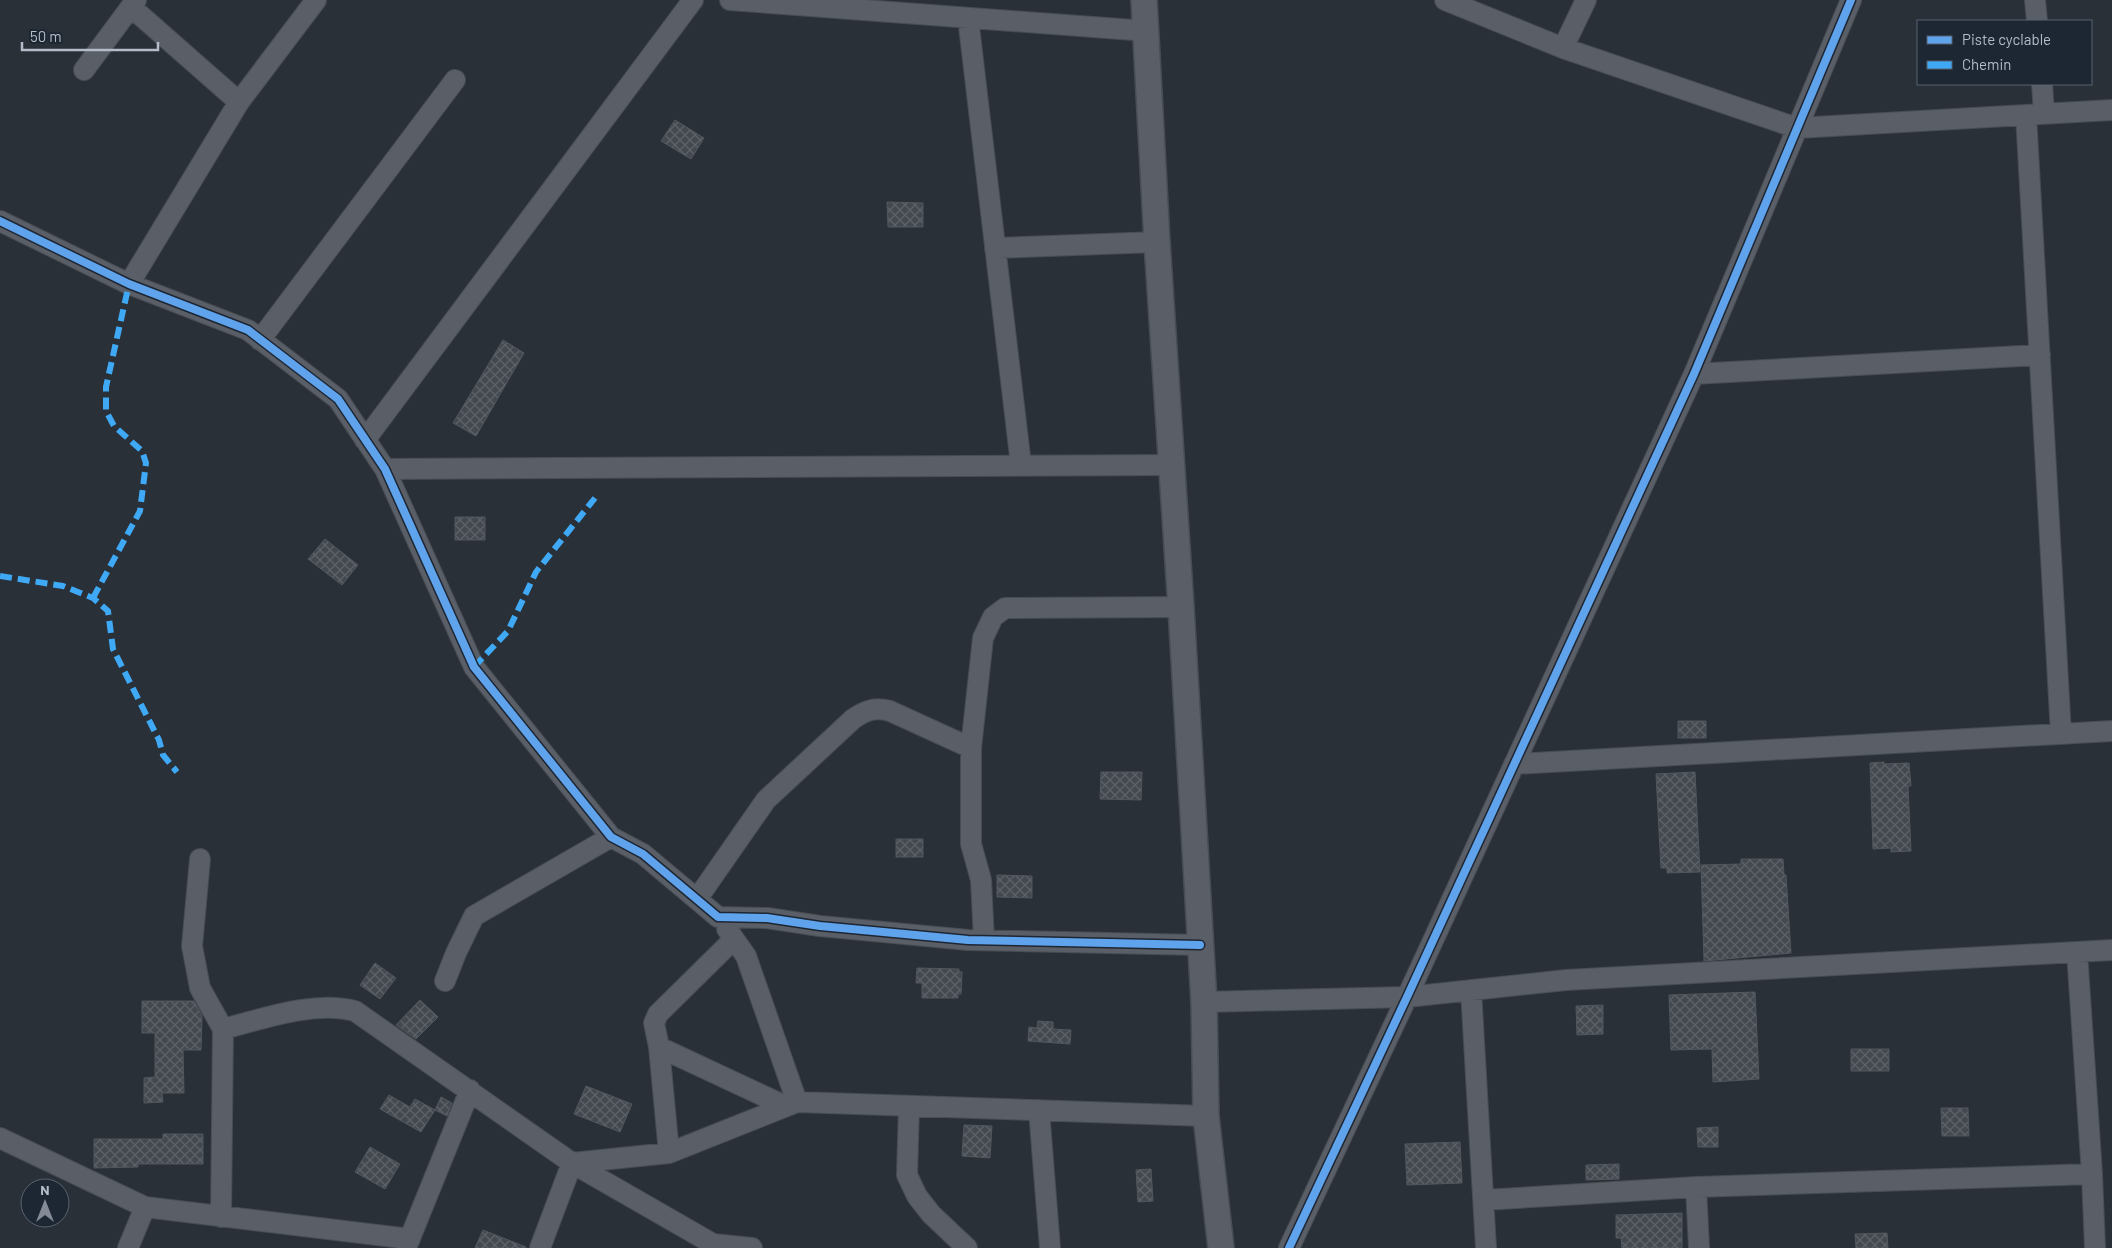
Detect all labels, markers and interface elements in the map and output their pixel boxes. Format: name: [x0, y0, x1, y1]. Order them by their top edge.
scale bar: [22, 20, 159, 52]
legend: [1917, 20, 2092, 85]
text: 50 m: [30, 27, 62, 45]
text: Piste cyclable: [1962, 30, 2051, 48]
text: Chemin: [1962, 55, 2011, 73]
north arrow: [20, 1178, 70, 1228]
text: N: [40, 1181, 50, 1198]

